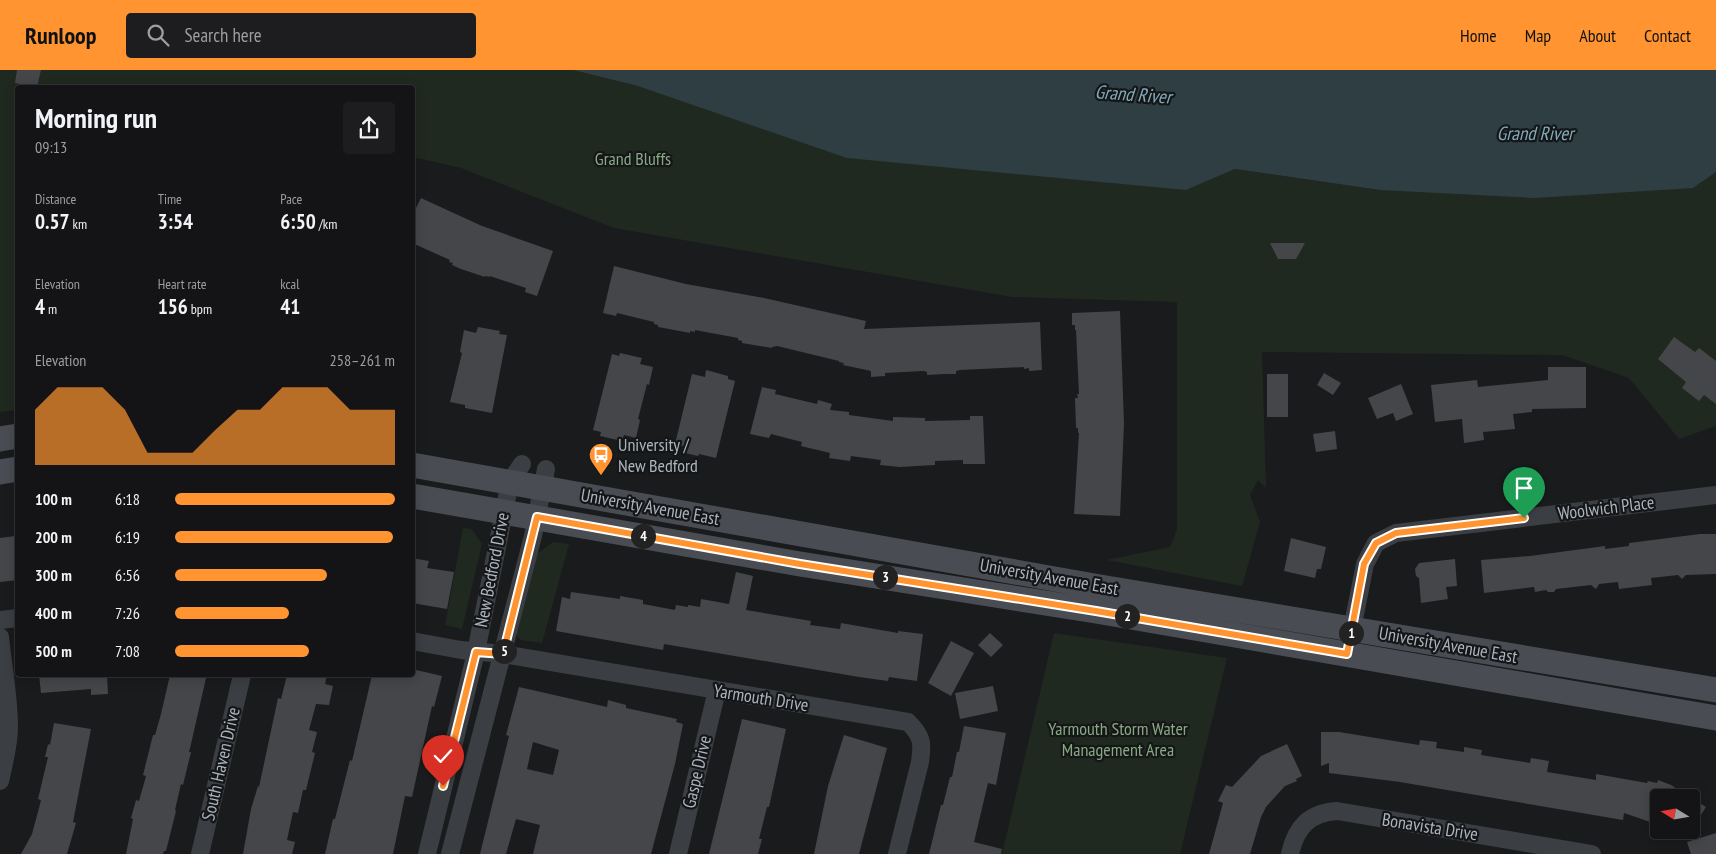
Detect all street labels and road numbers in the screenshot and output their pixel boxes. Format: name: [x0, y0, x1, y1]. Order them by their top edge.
street label: University Avenue East: [579, 483, 721, 530]
street label: Woolwich Place: [1556, 490, 1655, 525]
street label: New Bedford Drive: [469, 511, 514, 629]
street label: University Avenue East: [978, 553, 1120, 600]
street label: University Avenue East: [1377, 621, 1519, 668]
street label: Yarmouth Drive: [712, 679, 810, 716]
street label: South Haven Drive: [196, 705, 245, 823]
street label: Gaspe Drive: [677, 733, 716, 810]
street label: Bonavista Drive: [1380, 808, 1480, 845]

